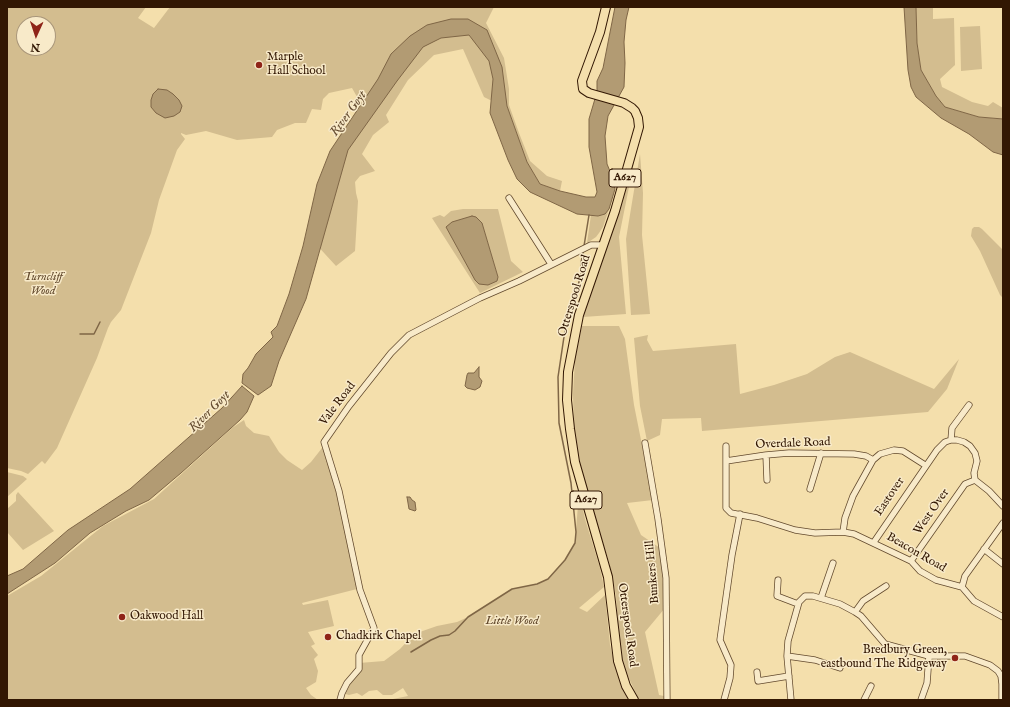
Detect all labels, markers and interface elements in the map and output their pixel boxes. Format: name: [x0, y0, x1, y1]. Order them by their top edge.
north arrow: [16, 16, 56, 56]
text: N: [30, 40, 41, 54]
place label: Marple Hall School: [267, 51, 326, 79]
marker: Marple Hall School: [254, 60, 264, 70]
water label: River Goyt: [327, 88, 371, 140]
road number: A627: [609, 169, 641, 187]
street label: Otterspool Road: [556, 253, 594, 339]
park label: Turncliff Wood: [23, 271, 63, 299]
street label: Vale Road: [317, 379, 359, 429]
water label: River Goyt: [186, 388, 234, 436]
street label: Overdale Road: [755, 435, 831, 453]
street label: Eastover: [872, 475, 908, 519]
street label: West Over: [911, 486, 953, 538]
road number: A627: [570, 491, 602, 509]
street label: Beacon Road: [884, 530, 948, 576]
street label: Bunkers Hill: [643, 540, 663, 604]
street label: Otterspool Road: [614, 582, 640, 668]
place label: Oakwood Hall: [130, 610, 203, 624]
marker: Oakwood Hall: [117, 612, 127, 622]
park label: Little Wood: [485, 615, 539, 629]
place label: Chadkirk Chapel: [336, 630, 421, 644]
marker: Chadkirk Chapel: [323, 632, 333, 642]
place label: Bredbury Green, eastbound The Ridgeway: [821, 644, 947, 672]
marker: Bredbury Green, eastbound The Ridgeway: [950, 653, 960, 663]

